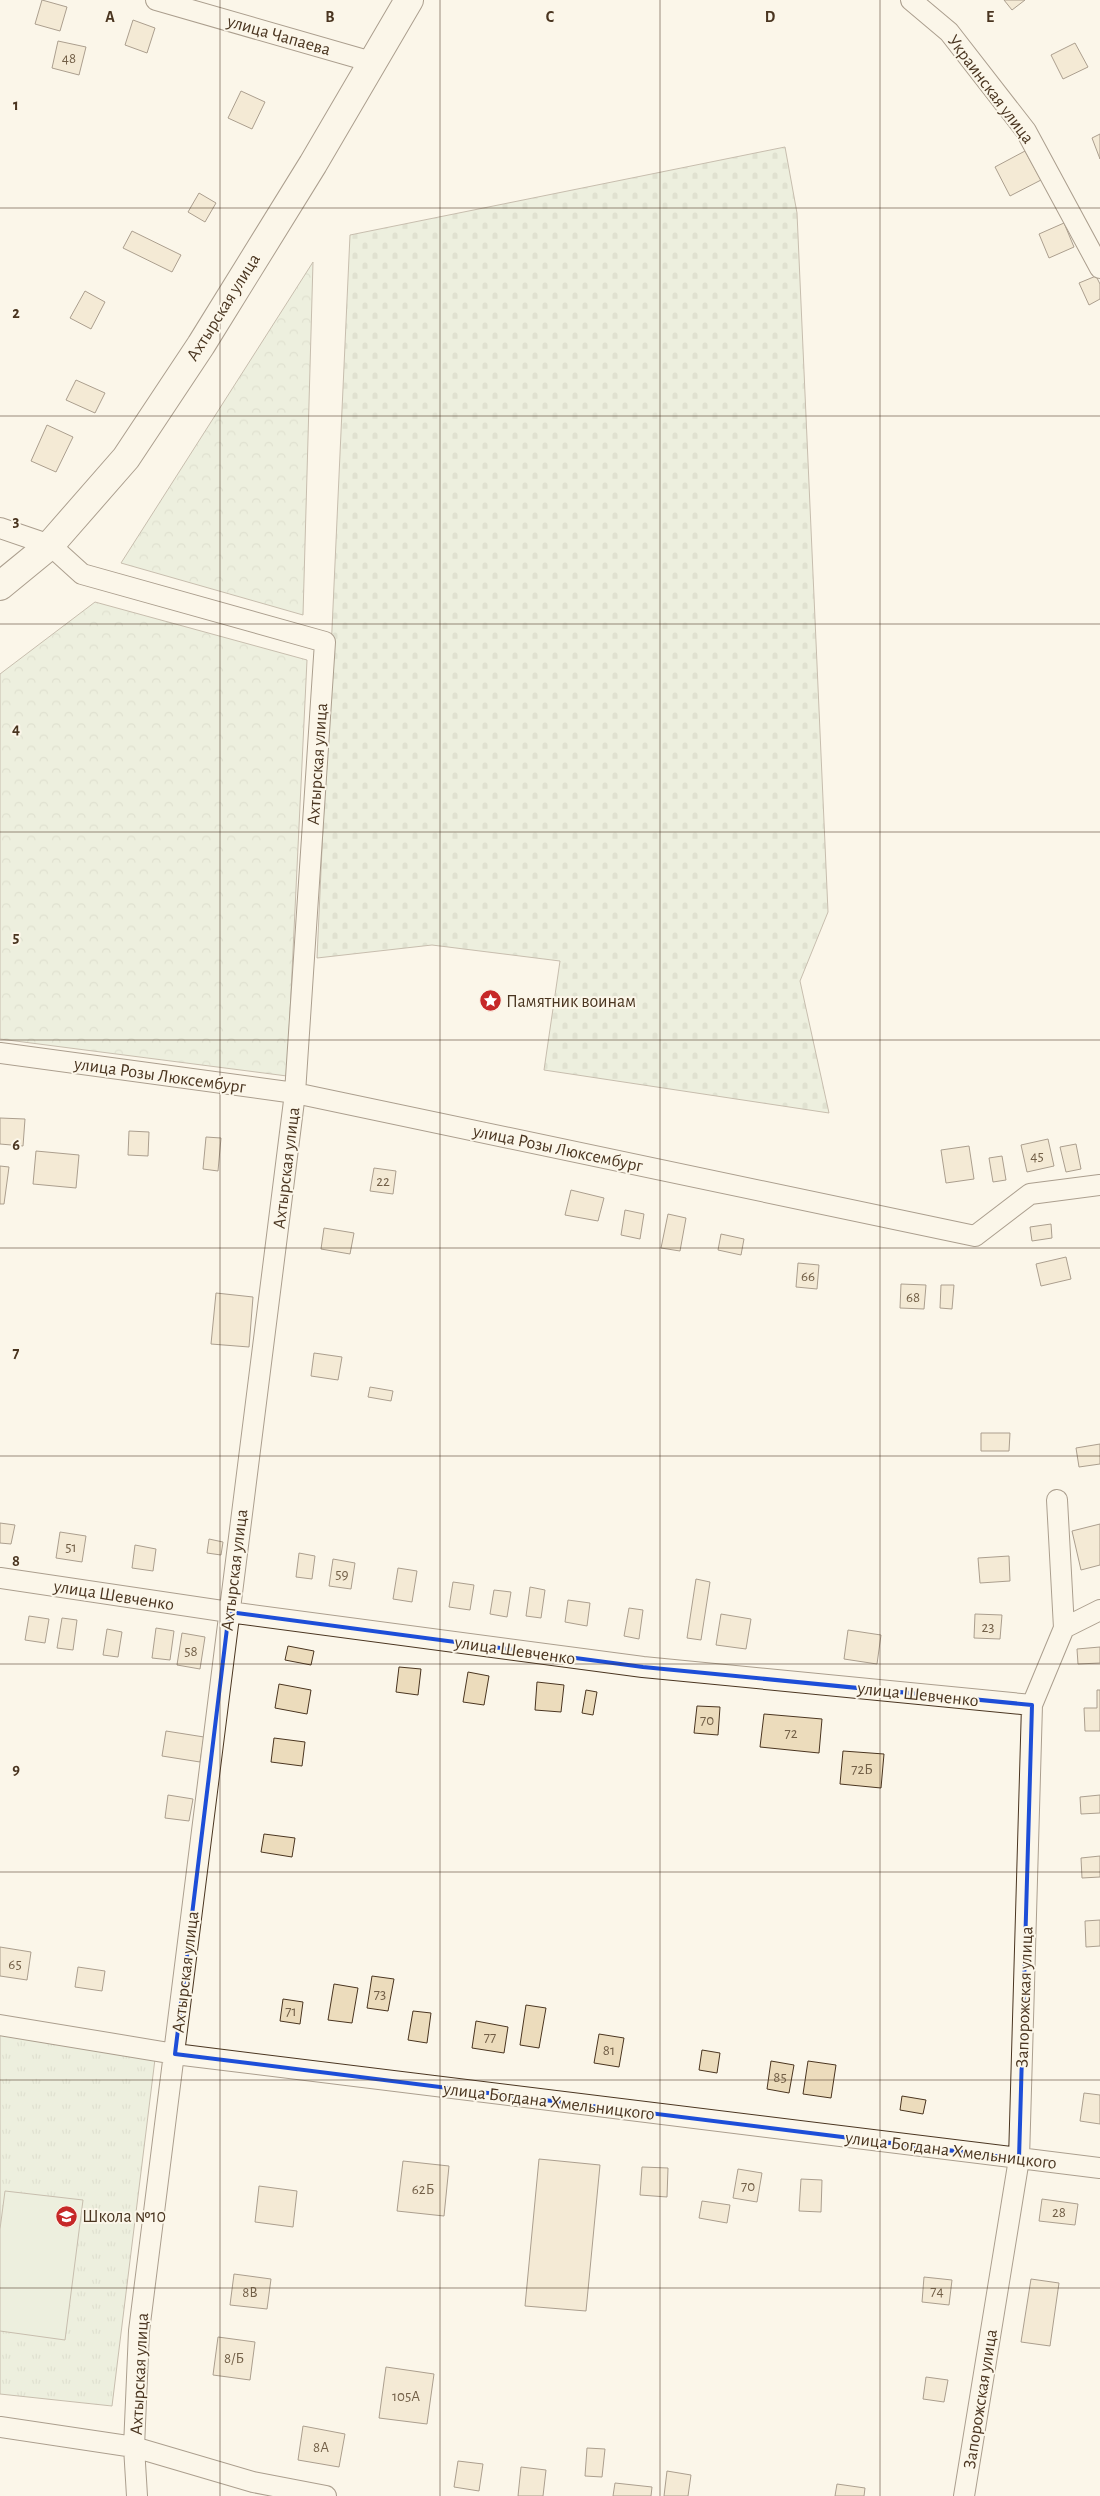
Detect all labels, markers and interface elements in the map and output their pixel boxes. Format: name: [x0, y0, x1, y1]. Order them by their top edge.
text: A: [105, 9, 115, 25]
text: B: [325, 9, 335, 25]
text: C: [546, 9, 555, 25]
text: D: [765, 9, 776, 25]
text: E: [986, 9, 994, 25]
street label: улица Чапаева: [224, 12, 332, 59]
street label: Украинская улица: [944, 32, 1037, 147]
house number: 48: [62, 51, 76, 66]
text: 1: [13, 97, 19, 113]
street label: Ахтырская улица: [184, 251, 264, 364]
text: 2: [12, 305, 20, 321]
text: 3: [13, 513, 20, 529]
street label: Ахтырская улица: [305, 702, 331, 826]
text: 4: [12, 721, 20, 737]
text: 5: [13, 929, 20, 945]
place icon: Памятник воинам: [478, 989, 502, 1013]
place label: Памятник воинам: [506, 993, 636, 1011]
street label: улица Розы Люксембург: [72, 1054, 248, 1097]
street label: Ахтырская улица: [271, 1106, 303, 1230]
street label: улица Розы Люксембург: [470, 1121, 645, 1176]
text: 6: [12, 1137, 20, 1153]
house number: 45: [1030, 1149, 1044, 1164]
house number: 22: [376, 1174, 390, 1189]
house number: 66: [801, 1269, 815, 1284]
house number: 68: [906, 1290, 920, 1305]
text: 7: [13, 1345, 20, 1361]
street label: Ахтырская улица: [219, 1508, 251, 1632]
house number: 51: [65, 1540, 77, 1555]
text: 8: [12, 1553, 20, 1569]
house number: 59: [335, 1567, 349, 1582]
street label: улица Шевченко: [51, 1577, 175, 1614]
house number: 23: [981, 1620, 995, 1635]
street label: улица Шевченко: [452, 1633, 576, 1668]
house number: 58: [184, 1644, 198, 1659]
street label: улица Шевченко: [856, 1680, 979, 1710]
house number: 70: [700, 1713, 714, 1728]
house number: 72: [784, 1726, 798, 1741]
text: 9: [12, 1761, 20, 1777]
house number: 72Б: [851, 1762, 873, 1777]
street label: Ахтырская улица: [170, 1910, 202, 2034]
street label: Запорожская улица: [1014, 1926, 1036, 2068]
house number: 65: [8, 1957, 22, 1972]
house number: 73: [374, 1987, 386, 2002]
house number: 71: [285, 2004, 297, 2019]
house number: 77: [484, 2030, 496, 2045]
house number: 81: [603, 2043, 615, 2058]
house number: 85: [773, 2070, 787, 2085]
street label: улица Богдана Хмельницкого: [441, 2080, 656, 2124]
street label: улица Богдана Хмельницкого: [843, 2129, 1058, 2173]
house number: 70: [741, 2179, 755, 2194]
house number: 62Б: [412, 2182, 434, 2197]
school or university icon: Школа №10: [54, 2204, 78, 2228]
house number: 28: [1052, 2205, 1066, 2220]
place label: Школа №10: [82, 2208, 166, 2226]
house number: 74: [930, 2284, 944, 2299]
house number: 8В: [242, 2285, 258, 2300]
street label: Ахтырская улица: [128, 2312, 152, 2436]
street label: Запорожская улица: [961, 2328, 1001, 2470]
house number: 8/Б: [224, 2351, 244, 2366]
house number: 105А: [392, 2389, 420, 2404]
house number: 8А: [313, 2440, 329, 2455]

